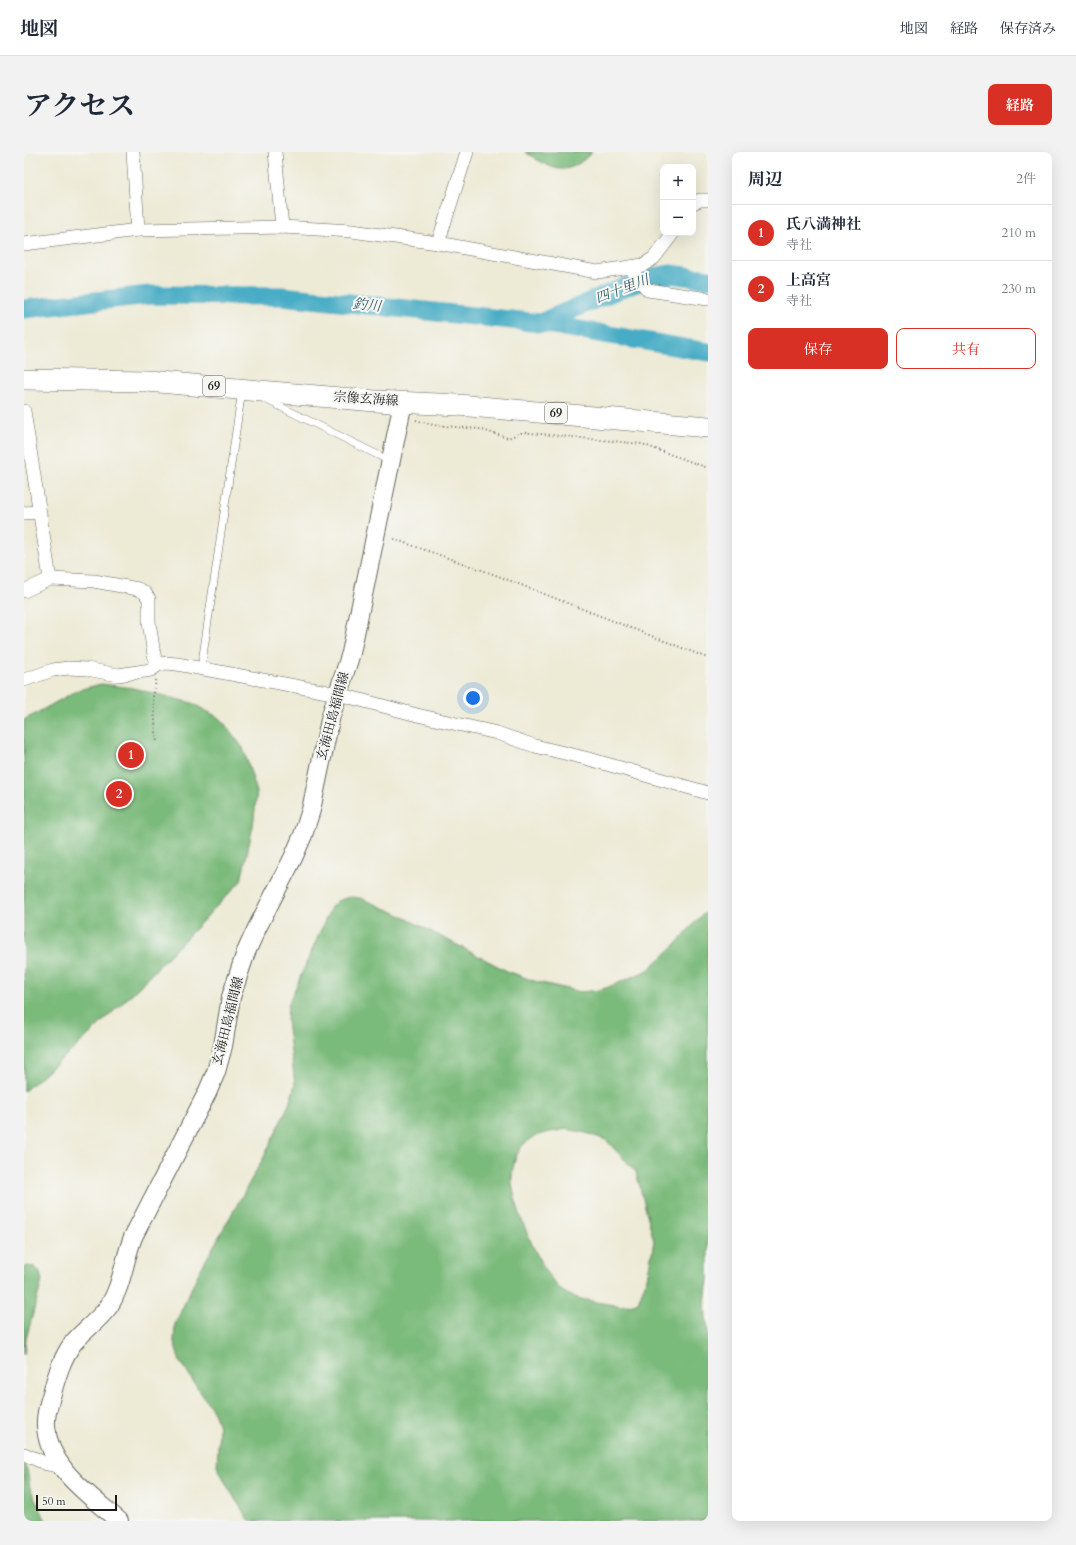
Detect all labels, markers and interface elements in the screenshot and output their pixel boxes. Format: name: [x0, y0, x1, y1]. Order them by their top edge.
text: 地図: [20, 16, 58, 42]
text: 地図: [900, 19, 928, 38]
text: 経路: [950, 19, 978, 38]
text: 保存済み: [1000, 19, 1056, 38]
button: 経路: [988, 84, 1052, 125]
text: アクセス: [24, 87, 135, 125]
map controls: [660, 164, 696, 236]
button: +: [660, 164, 696, 200]
text: 周辺: [748, 168, 782, 191]
text: 2件: [1016, 170, 1036, 188]
button: −: [660, 200, 696, 236]
text: 氏八満神社: [786, 214, 861, 234]
text: 1: [758, 224, 764, 242]
text: 210 m: [1002, 224, 1036, 242]
text: 寺社: [786, 236, 812, 254]
water label: 四十里川: [592, 269, 653, 308]
text: 上高宮: [786, 270, 831, 290]
text: 2: [758, 280, 764, 298]
text: 230 m: [1002, 280, 1036, 298]
text: 寺社: [786, 292, 812, 310]
water label: 釣川: [352, 294, 384, 316]
button: 保存: [748, 328, 888, 369]
button: 共有: [896, 328, 1036, 369]
road number: 69: [203, 376, 225, 396]
street label: 宗像玄海線: [333, 388, 399, 410]
road number: 69: [545, 403, 567, 423]
street label: 玄海田島福間線: [313, 670, 353, 762]
your location: [463, 688, 483, 708]
pin: 1: [118, 740, 144, 770]
pin: 2: [106, 779, 132, 809]
street label: 玄海田島福間線: [208, 975, 248, 1067]
scale bar: [36, 1493, 117, 1512]
text: 50 m: [42, 1494, 66, 1509]

